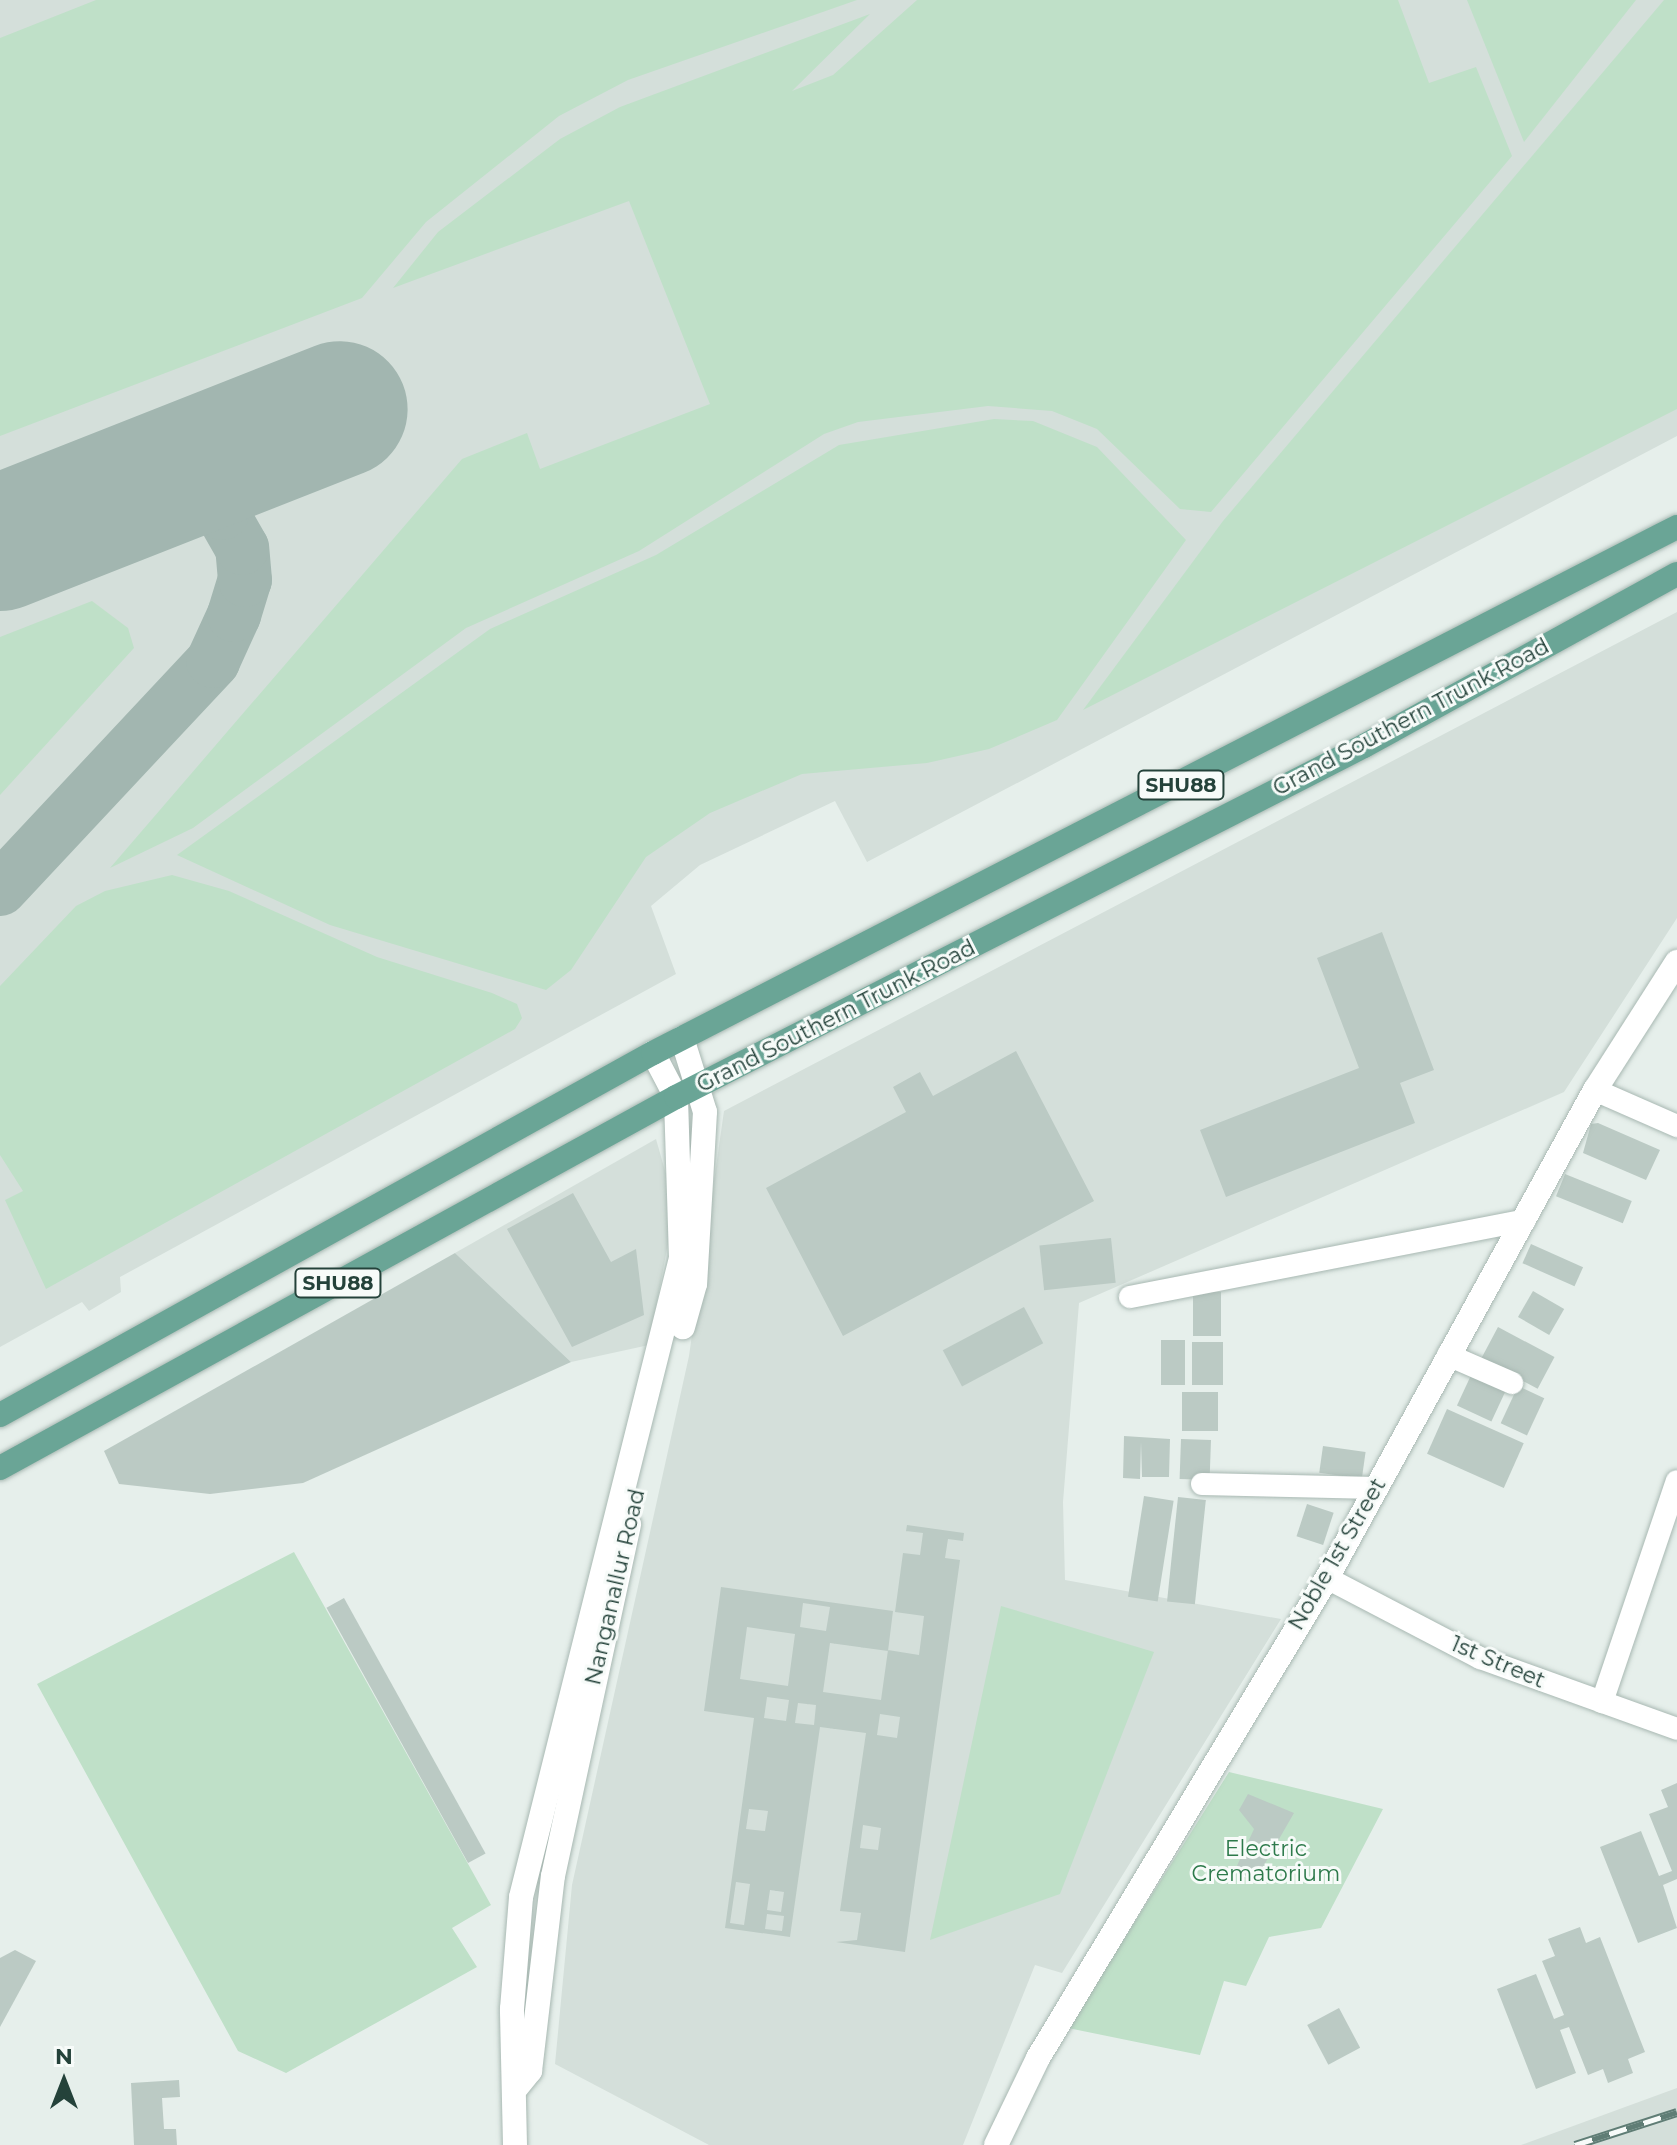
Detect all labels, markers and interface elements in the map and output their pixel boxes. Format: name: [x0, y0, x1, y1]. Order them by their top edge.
street label: Grand Southern Trunk Road: [1268, 633, 1554, 801]
road number: SHU88: [1137, 769, 1225, 801]
street label: Grand Southern Trunk Road: [692, 934, 980, 1098]
road number: SHU88: [294, 1267, 382, 1299]
street label: Noble 1st Street: [1283, 1473, 1391, 1635]
street label: Nanganallur Road: [580, 1486, 650, 1688]
street label: 1st Street: [1447, 1630, 1549, 1694]
park label: Electric Crematorium: [1192, 1835, 1340, 1886]
north arrow: [24, 2041, 104, 2121]
text: N: [55, 2043, 73, 2070]

